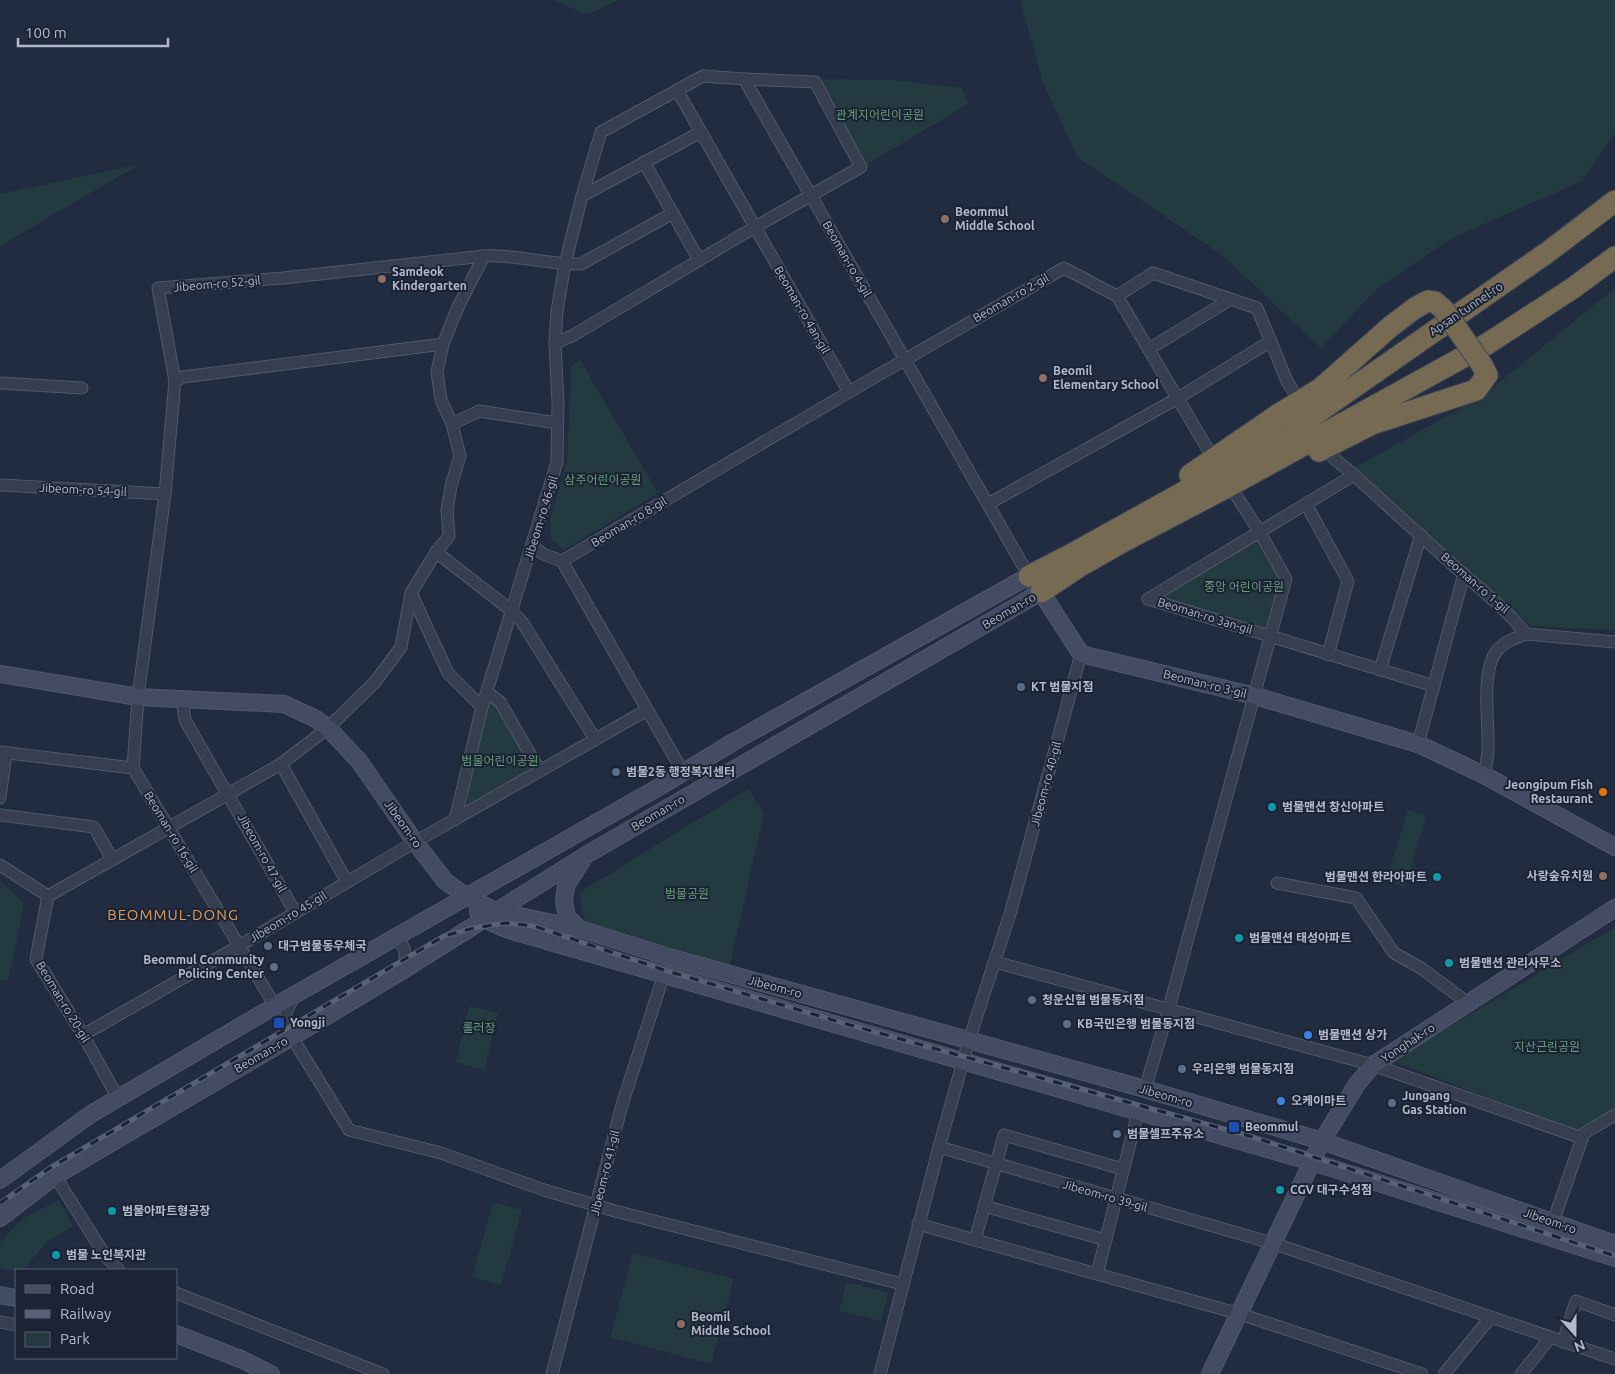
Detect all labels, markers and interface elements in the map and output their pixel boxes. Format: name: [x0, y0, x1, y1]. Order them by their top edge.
scale bar: [18, 15, 168, 47]
text: 100 m: [25, 24, 67, 41]
park label: 관계지어린이공원: [836, 108, 924, 121]
place label: Beommul Middle School: [955, 205, 1035, 232]
marker: Beommul Middle School: [939, 213, 951, 225]
street label: Beoman-ro 4-gil: [820, 218, 874, 299]
street label: Beoman-ro 4an-gil: [772, 264, 833, 356]
place label: Samdeok Kindergarten: [392, 265, 467, 292]
street label: Beoman-ro 2-gil: [970, 271, 1051, 325]
street label: Jibeom-ro 52-gil: [173, 273, 261, 294]
marker: Samdeok Kindergarten: [376, 273, 388, 285]
street label: Apsan tunnel-ro: [1426, 279, 1505, 338]
place label: Beomil Elementary School: [1053, 364, 1159, 391]
marker: Beomil Elementary School: [1037, 372, 1049, 384]
park label: 삼주어린이공원: [564, 473, 642, 486]
street label: Jibeom-ro 46-gil: [522, 474, 560, 562]
street label: Jibeom-ro 54-gil: [39, 481, 127, 498]
street label: Beoman-ro 8-gil: [589, 494, 669, 549]
street label: Beoman-ro 1-gil: [1439, 550, 1512, 616]
park label: 중앙 어린이공원: [1204, 580, 1284, 593]
street label: Beoman-ro: [980, 590, 1038, 631]
street label: Beoman-ro 3an-gil: [1156, 595, 1254, 636]
street label: Beoman-ro 3-gil: [1162, 667, 1248, 700]
place label: KT 범물지점: [1031, 680, 1093, 693]
marker: KT 범물지점: [1015, 681, 1027, 693]
street label: Jibeom-ro 40-gil: [1028, 740, 1063, 828]
park label: 범물어린이공원: [461, 754, 539, 767]
place label: 범물2동 행정복지센터: [626, 765, 735, 778]
marker: 범물2동 행정복지센터: [610, 766, 622, 778]
place label: Jeongipum Fish Restaurant: [1505, 778, 1593, 805]
marker: Jeongipum Fish Restaurant: [1597, 786, 1609, 798]
street label: Beoman-ro 16-gil: [142, 789, 201, 875]
street label: Beoman-ro: [629, 792, 687, 833]
street label: Jibeom-ro: [382, 798, 424, 850]
place label: 범물맨션 창신아파트: [1282, 800, 1384, 813]
marker: 범물맨션 창신아파트: [1266, 801, 1278, 813]
street label: Jibeom-ro 47-gil: [236, 811, 289, 894]
place label: 사랑숲유치원: [1527, 869, 1593, 882]
place label: 범물맨션 한라아파트: [1325, 870, 1427, 883]
marker: 사랑숲유치원: [1597, 870, 1609, 882]
marker: 범물맨션 한라아파트: [1431, 871, 1443, 883]
park label: 범물공원: [665, 887, 709, 900]
street label: Jibeom-ro 45-gil: [247, 888, 329, 945]
district label: BEOMMUL-DONG: [107, 906, 239, 923]
place label: 범물맨션 태성아파트: [1249, 931, 1351, 944]
marker: 범물맨션 태성아파트: [1233, 932, 1245, 944]
place label: 대구범물동우체국: [278, 939, 366, 952]
marker: 대구범물동우체국: [262, 940, 274, 952]
place label: Beommul Community Policing Center: [143, 953, 265, 980]
place label: 범물맨션 관리사무소: [1459, 956, 1561, 969]
marker: 범물맨션 관리사무소: [1443, 957, 1455, 969]
street label: Beoman-ro 20-gil: [34, 959, 93, 1045]
marker: Beommul Community Policing Center: [268, 961, 280, 973]
street label: Jibeom-ro: [747, 973, 803, 1000]
place label: 청운신협 범물동지점: [1042, 993, 1144, 1006]
marker: 청운신협 범물동지점: [1026, 994, 1038, 1006]
marker: Yongji: [272, 1016, 286, 1030]
place label: Yongji: [290, 1016, 325, 1029]
place label: KB국민은행 범물동지점: [1077, 1017, 1195, 1030]
marker: KB국민은행 범물동지점: [1061, 1018, 1073, 1030]
street label: Yonghak-ro: [1379, 1020, 1437, 1065]
park label: 롤러장: [462, 1021, 496, 1034]
place label: 범물맨션 상가: [1318, 1028, 1387, 1041]
marker: 범물맨션 상가: [1302, 1029, 1314, 1041]
street label: Beoman-ro: [232, 1034, 290, 1075]
park label: 지산근린공원: [1514, 1040, 1580, 1053]
place label: 우리은행 범물동지점: [1192, 1062, 1294, 1075]
marker: 우리은행 범물동지점: [1176, 1063, 1188, 1075]
street label: Jibeom-ro: [1138, 1082, 1194, 1109]
place label: Jungang Gas Station: [1402, 1089, 1466, 1116]
place label: 오케이마트: [1291, 1094, 1346, 1107]
marker: 오케이마트: [1275, 1095, 1287, 1107]
marker: Jungang Gas Station: [1386, 1097, 1398, 1109]
marker: Beommul: [1227, 1120, 1241, 1134]
place label: Beommul: [1245, 1120, 1299, 1133]
place label: 범물셀프주유소: [1127, 1127, 1204, 1140]
marker: 범물셀프주유소: [1111, 1128, 1123, 1140]
street label: Jibeom-ro 41-gil: [588, 1129, 621, 1217]
street label: Jibeom-ro 39-gil: [1061, 1177, 1149, 1214]
place label: CGV 대구수성점: [1290, 1183, 1372, 1196]
marker: CGV 대구수성점: [1274, 1184, 1286, 1196]
place label: 범물아파트형공장: [122, 1204, 210, 1217]
marker: 범물아파트형공장: [106, 1205, 118, 1217]
street label: Jibeom-ro: [1522, 1205, 1578, 1236]
place label: 범물 노인복지관: [66, 1248, 146, 1261]
marker: 범물 노인복지관: [50, 1249, 62, 1261]
legend: [15, 1269, 178, 1359]
text: Road: [60, 1280, 95, 1297]
text: Railway: [60, 1305, 111, 1322]
north arrow: [1550, 1309, 1600, 1359]
place label: Beomil Middle School: [691, 1310, 771, 1337]
marker: Beomil Middle School: [675, 1318, 687, 1330]
text: Park: [60, 1330, 90, 1347]
text: N: [1572, 1337, 1587, 1355]

